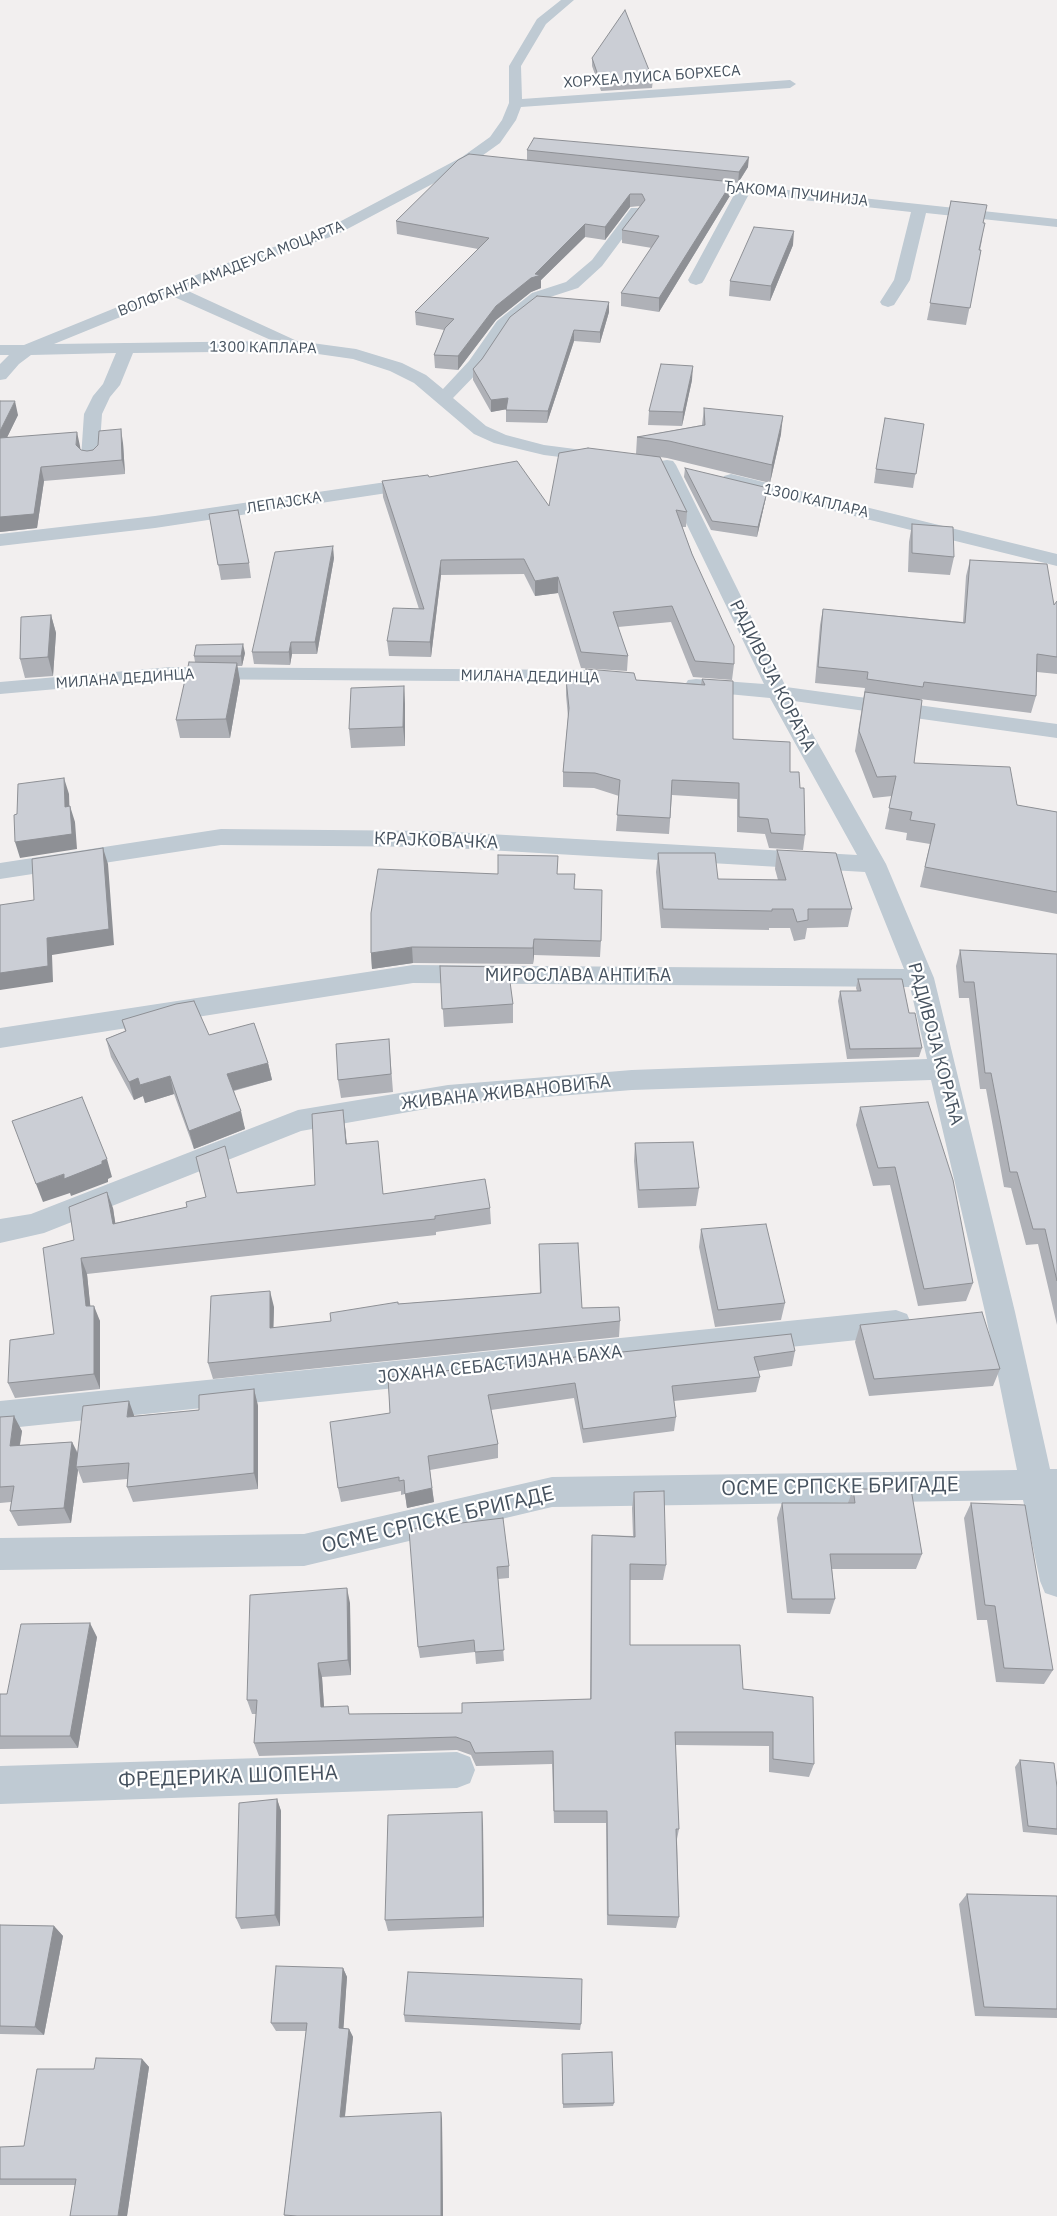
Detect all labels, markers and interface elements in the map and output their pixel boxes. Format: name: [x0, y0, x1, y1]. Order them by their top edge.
street label: ХОРХЕА ЛУИСА БОРХЕСА: [563, 62, 741, 92]
street label: ЂАКОМА ПУЧИНИЈА: [723, 177, 869, 211]
street label: ВОЛФГАНГА АМАДЕУСА МОЦАРТА: [115, 217, 347, 321]
street label: 1300 КАПЛАРА: [209, 338, 317, 358]
street label: 1300 КАПЛАРА: [762, 480, 870, 522]
street label: ЛЕПАЈСКА: [245, 488, 323, 518]
street label: РАДИВОЈА КОРАЋА: [724, 597, 820, 755]
street label: МИЛАНА ДЕДИНЦА: [55, 665, 195, 693]
street label: МИЛАНА ДЕДИНЦА: [460, 667, 600, 687]
street label: КРАЈКОВАЧКА: [373, 828, 499, 854]
street label: РАДИВОЈА КОРАЋА: [903, 960, 967, 1128]
street label: МИРОСЛАВА АНТИЋА: [485, 965, 671, 987]
street label: ЖИВАНА ЖИВАНОВИЋА: [400, 1071, 612, 1115]
street label: ЈОХАНА СЕБАСТИЈАНА БАХА: [377, 1341, 623, 1389]
street label: ОСМЕ СРПСКЕ БРИГАДЕ: [721, 1472, 959, 1502]
street label: ОСМЕ СРПСКЕ БРИГАДЕ: [319, 1481, 557, 1559]
street label: ФРЕДЕРИКА ШОПЕНА: [118, 1761, 338, 1793]

